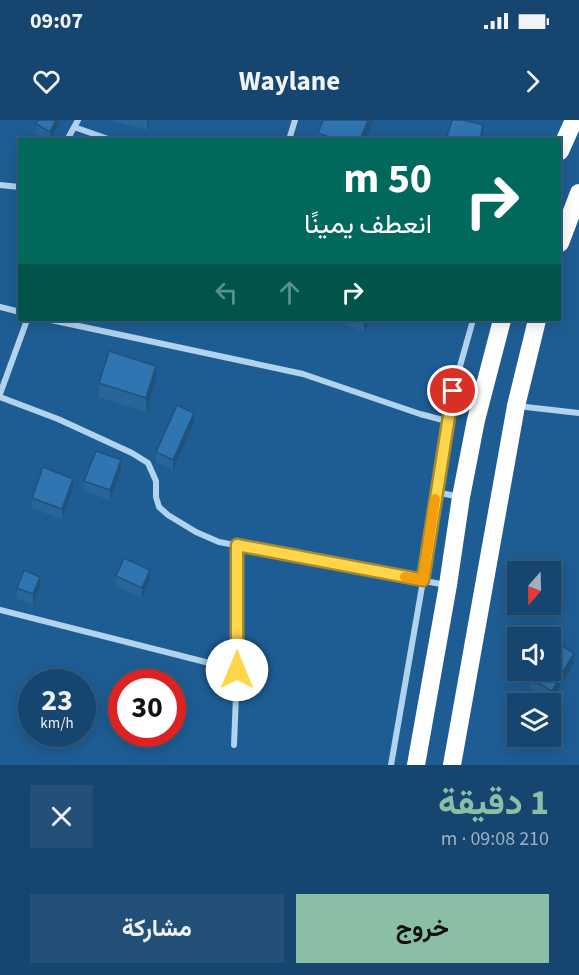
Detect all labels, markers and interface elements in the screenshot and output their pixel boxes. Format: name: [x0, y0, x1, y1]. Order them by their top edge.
text: 09:07: [30, 5, 83, 37]
text: Waylane: [239, 62, 340, 101]
icon: heart: [30, 65, 63, 98]
icon: forward: [516, 65, 549, 98]
text: 50 m: [343, 149, 432, 209]
icon: right: [453, 162, 531, 240]
text: انعطف يمينًا: [304, 205, 432, 244]
icon: left: [210, 276, 243, 309]
icon: ahead: [273, 276, 306, 309]
icon: right: [336, 276, 369, 309]
pin: [427, 365, 478, 416]
icon: arrive: [436, 374, 469, 407]
north arrow: [507, 561, 561, 615]
map controls: [507, 561, 561, 747]
button: sound: [507, 627, 561, 681]
position arrow: [205, 638, 269, 702]
speed limit sign: 30: [108, 669, 186, 747]
text: 23: [41, 679, 73, 722]
button: layers: [507, 693, 561, 747]
text: km/h: [40, 713, 74, 734]
text: 1 دقيقة: [438, 777, 549, 828]
button: close: [30, 785, 93, 848]
text: 210 m · 09:08: [441, 825, 549, 853]
button: مشاركة: [30, 894, 284, 963]
button: خروج: [296, 894, 549, 963]

